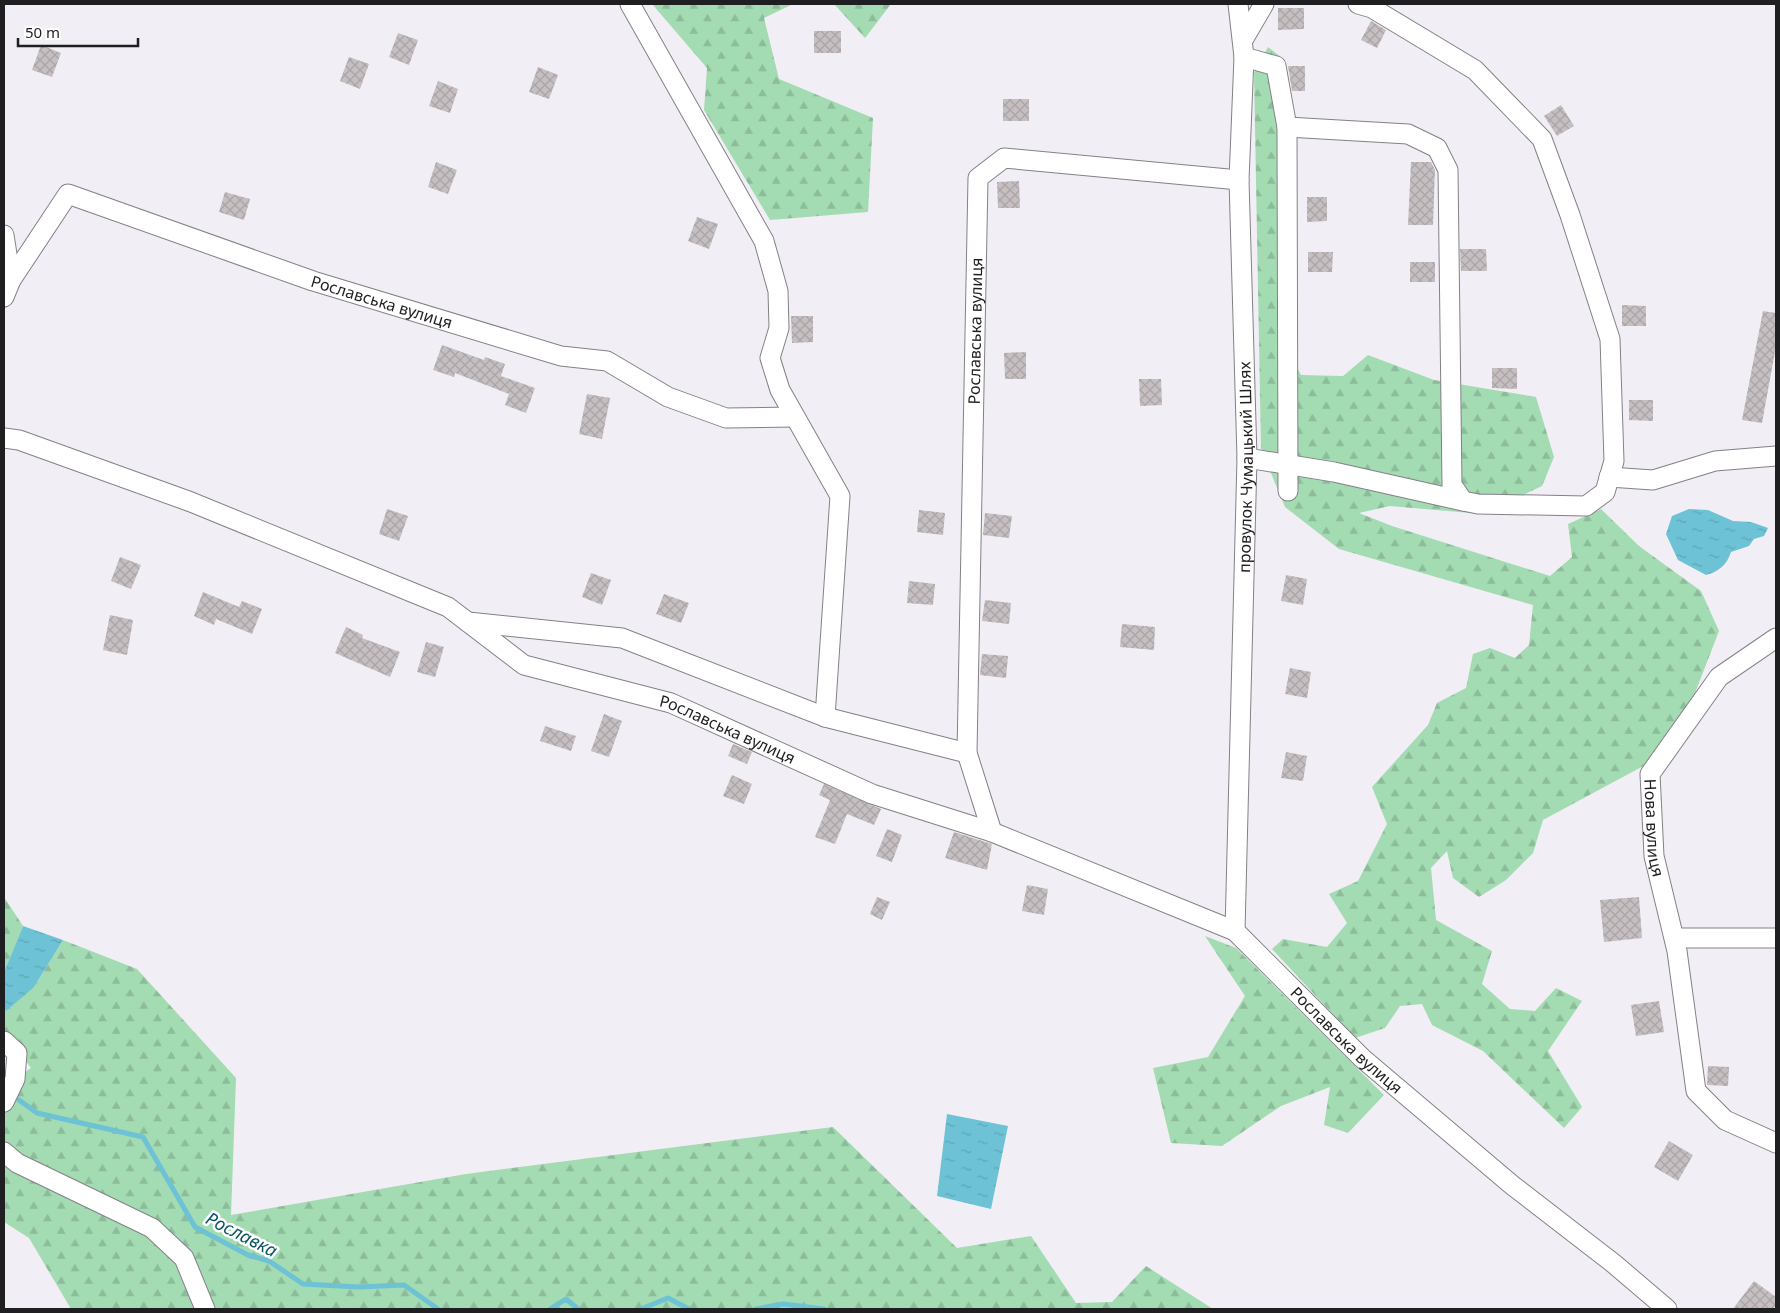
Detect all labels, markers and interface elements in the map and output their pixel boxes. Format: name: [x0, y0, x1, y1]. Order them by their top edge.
scale bar: [18, 15, 138, 47]
text: 50 m: [25, 22, 60, 42]
street label: Рославська вулиця: [963, 257, 987, 405]
street label: Рославська вулиця: [308, 270, 455, 334]
street label: провулок Чумацький Шлях: [1233, 360, 1258, 573]
street label: Рославська вулиця: [657, 689, 799, 769]
street label: Нова вулиця: [1639, 778, 1670, 879]
street label: Рославська вулиця: [1286, 982, 1407, 1099]
water label: Рославка: [202, 1206, 282, 1262]

